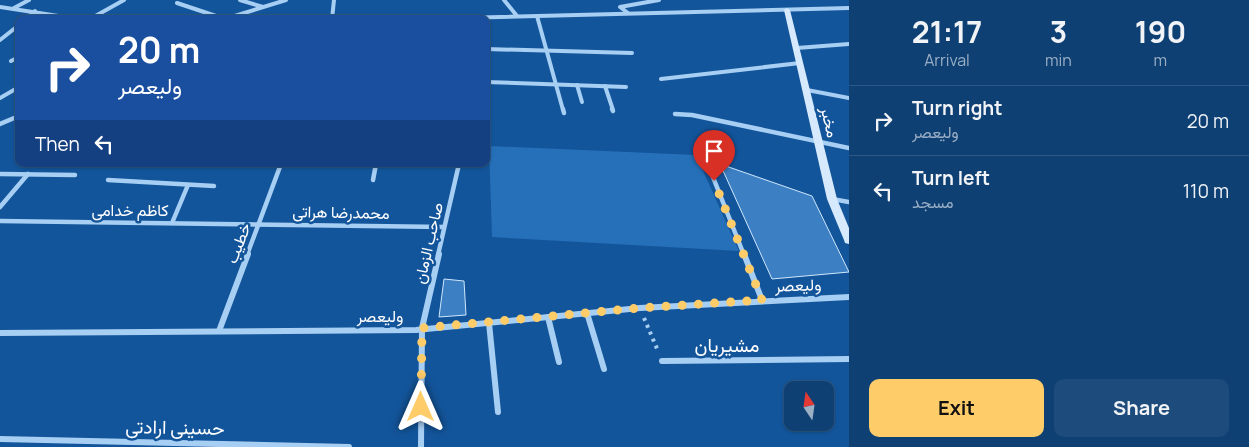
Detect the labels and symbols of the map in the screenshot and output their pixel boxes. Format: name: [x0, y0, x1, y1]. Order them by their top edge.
street label: مخبر: [816, 103, 844, 140]
pin: [693, 130, 735, 181]
street label: کاظم خدامی: [91, 199, 169, 221]
street label: محمدرضا هراتی: [292, 200, 390, 224]
street label: صاحب الزمان: [408, 200, 448, 286]
street label: خطیب: [220, 219, 256, 267]
street label: ولیعصر: [773, 273, 822, 297]
street label: ولیعصر: [356, 305, 403, 327]
street label: مشیریان: [695, 332, 759, 358]
position arrow: [394, 380, 446, 432]
north arrow: [784, 381, 834, 431]
street label: حسینی ارادتی: [125, 413, 225, 441]

